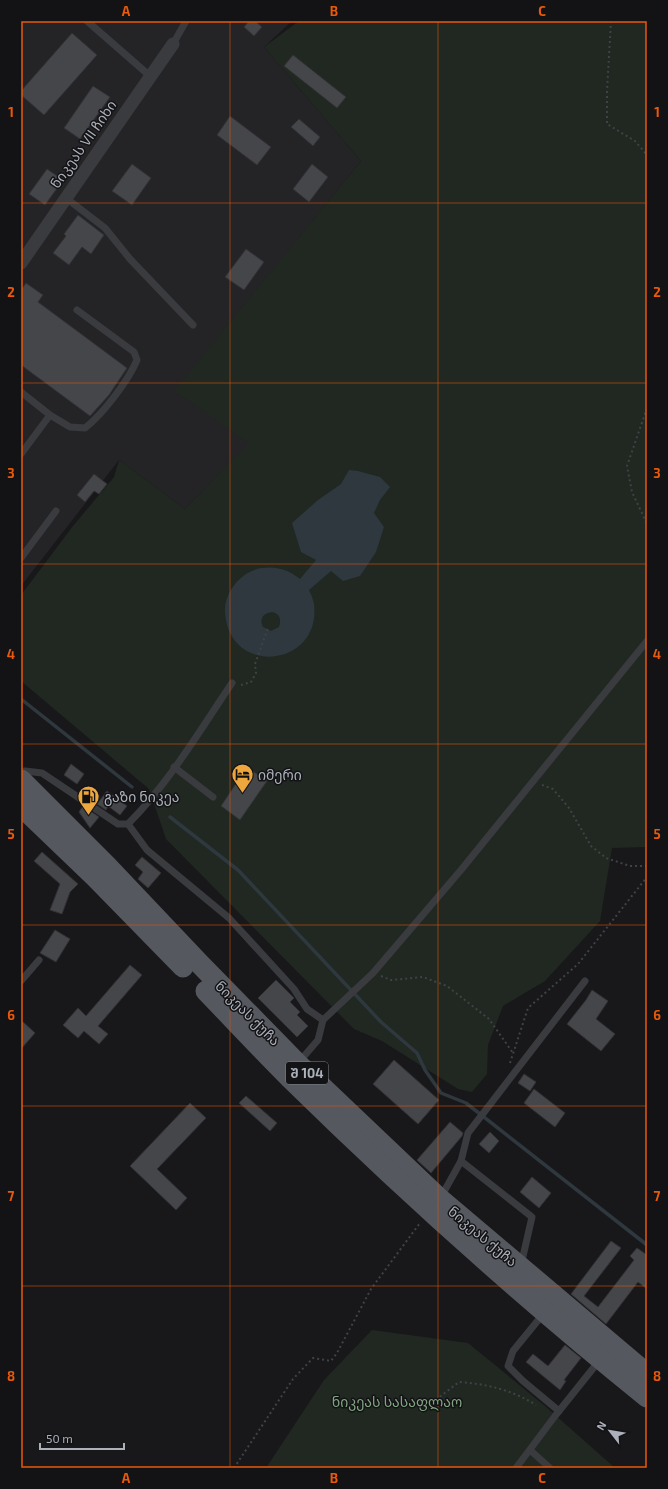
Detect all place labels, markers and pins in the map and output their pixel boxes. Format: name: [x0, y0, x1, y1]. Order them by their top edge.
hotel icon: იმერი: [230, 761, 256, 794]
place label: იმერი: [258, 766, 302, 784]
fuel station icon: გაზი ნიკეა: [76, 783, 102, 816]
place label: გაზი ნიკეა: [104, 788, 180, 806]

